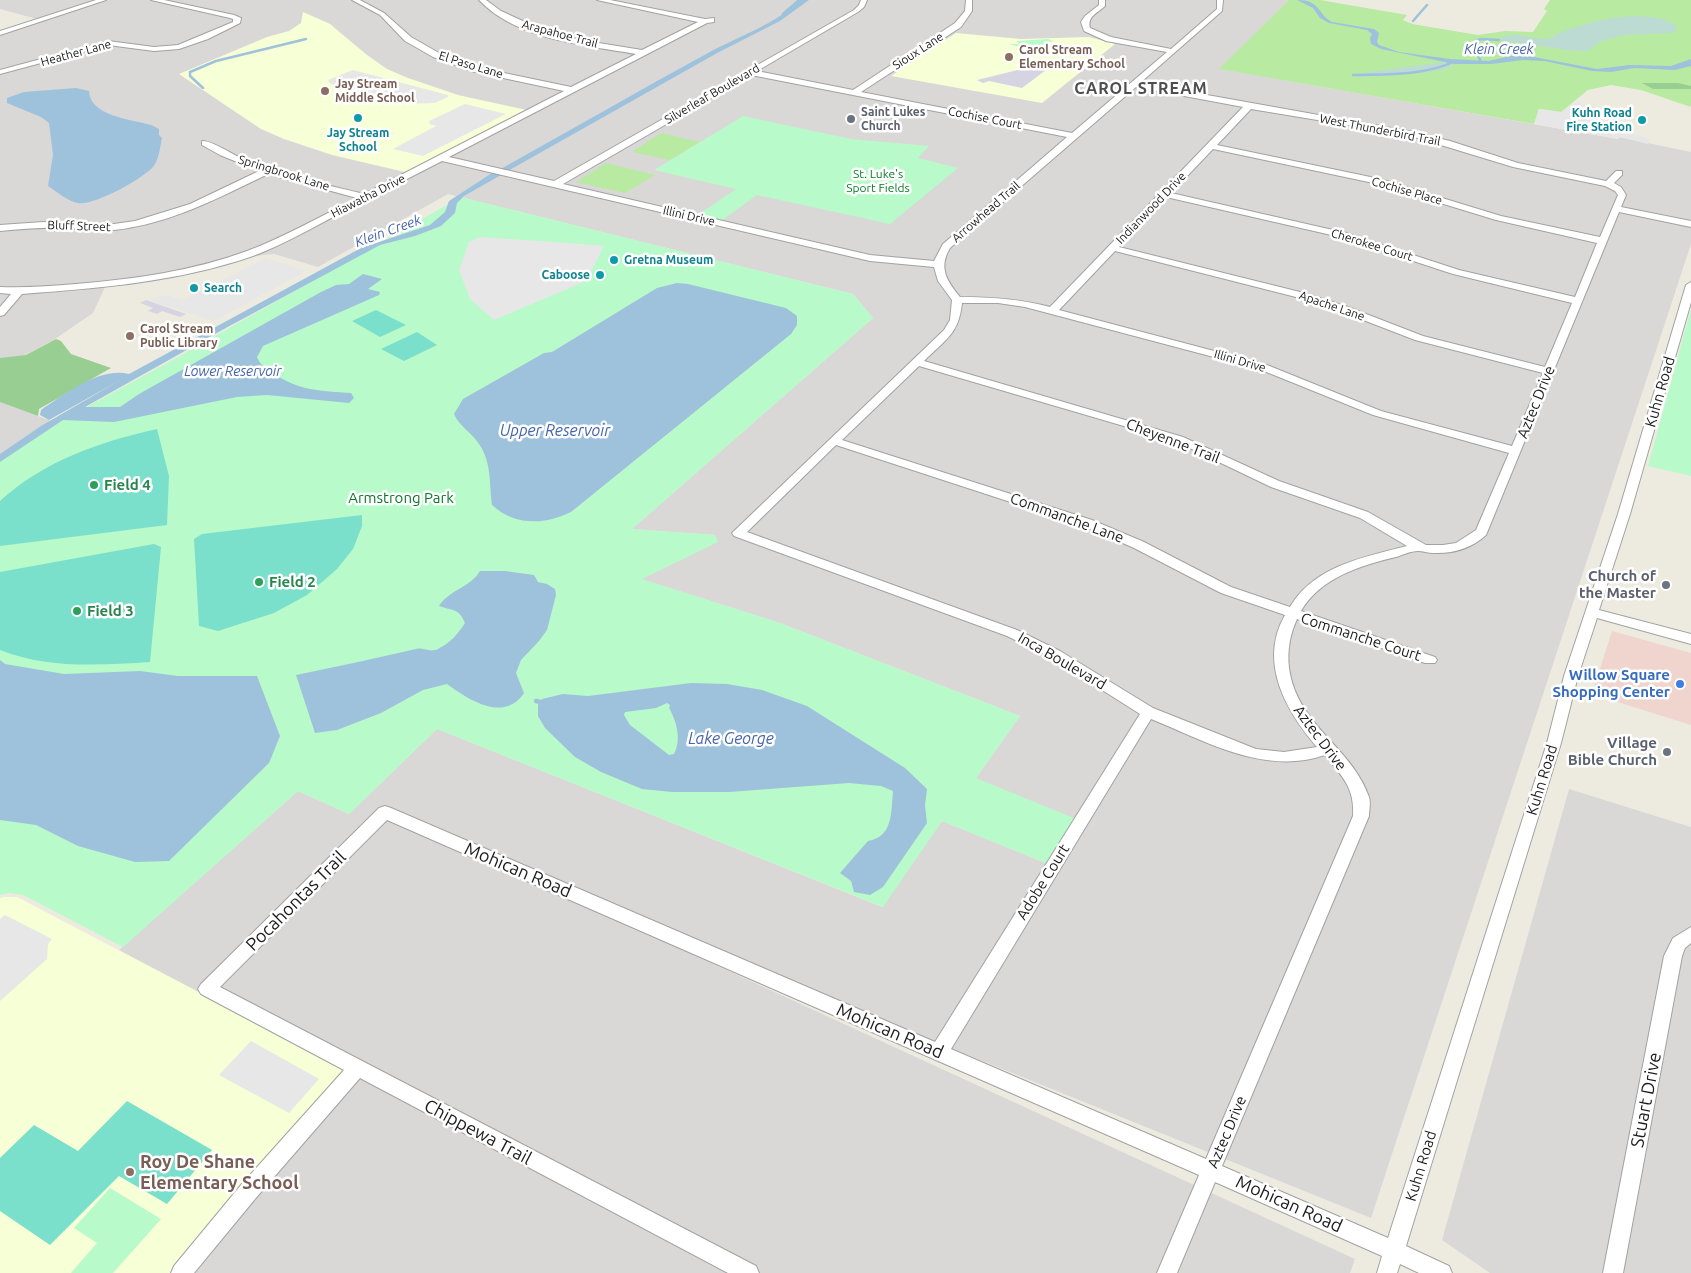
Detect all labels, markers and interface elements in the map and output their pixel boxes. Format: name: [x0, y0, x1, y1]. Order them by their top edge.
street label: Arapahoe Trail: [520, 17, 600, 51]
street label: Sioux Lane: [890, 29, 946, 73]
street label: Heather Lane: [39, 37, 113, 69]
water label: Klein Creek: [1464, 41, 1534, 57]
place label: Carol Stream Elementary School: [1019, 43, 1125, 71]
street label: El Paso Lane: [437, 48, 505, 82]
marker: Carol Stream Elementary School: [1003, 51, 1015, 63]
street label: Silverleaf Boulevard: [662, 61, 762, 127]
place label: Jay Stream Middle School: [335, 77, 415, 105]
district label: CAROL STREAM: [1073, 79, 1209, 99]
marker: Jay Stream Middle School: [319, 85, 331, 97]
street label: Cochise Court: [947, 104, 1023, 132]
place label: Saint Lukes Church: [861, 105, 925, 133]
place label: Kuhn Road Fire Station: [1566, 106, 1632, 134]
street label: West Thunderbird Trail: [1318, 111, 1442, 149]
marker: Jay Stream School: [352, 112, 364, 124]
marker: Saint Lukes Church: [845, 113, 857, 125]
marker: Kuhn Road Fire Station: [1636, 114, 1648, 126]
place label: Jay Stream School: [327, 126, 389, 154]
street label: Springbrook Lane: [237, 152, 331, 194]
park label: St. Luke's Sport Fields: [846, 167, 910, 195]
street label: Indianwood Drive: [1113, 169, 1189, 247]
street label: Hiawatha Drive: [328, 171, 408, 221]
street label: Cochise Place: [1370, 174, 1444, 208]
street label: Arrowhead Trail: [949, 178, 1023, 246]
street label: Illini Drive: [661, 203, 717, 229]
water label: Klein Creek: [352, 211, 424, 251]
street label: Bluff Street: [47, 218, 111, 234]
street label: Cherokee Court: [1329, 226, 1415, 264]
place label: Gretna Museum: [624, 253, 713, 267]
marker: Gretna Museum: [608, 254, 620, 266]
place label: Caboose: [542, 268, 590, 282]
marker: Caboose: [594, 269, 606, 281]
place label: Search: [204, 281, 242, 295]
marker: Search: [188, 282, 200, 294]
street label: Apache Lane: [1297, 288, 1367, 324]
place label: Carol Stream Public Library: [140, 322, 218, 350]
marker: Carol Stream Public Library: [124, 330, 136, 342]
street label: Illini Drive: [1212, 347, 1268, 375]
street label: Kuhn Road: [1641, 355, 1679, 429]
water label: Lower Reservoir: [184, 363, 282, 379]
street label: Aztec Drive: [1513, 363, 1559, 441]
street label: Cheyenne Trail: [1123, 415, 1223, 467]
water label: Upper Reservoir: [500, 421, 610, 441]
place label: Field 4: [104, 476, 151, 494]
marker: Field 4: [88, 479, 100, 491]
park label: Armstrong Park: [348, 489, 454, 507]
street label: Commanche Lane: [1008, 489, 1126, 547]
place label: Church of the Master: [1579, 567, 1656, 602]
place label: Field 2: [269, 573, 316, 591]
marker: Field 2: [253, 576, 265, 588]
marker: Church of the Master: [1660, 579, 1672, 591]
place label: Field 3: [87, 602, 134, 620]
marker: Field 3: [71, 605, 83, 617]
street label: Commanche Court: [1299, 609, 1423, 665]
street label: Inca Boulevard: [1015, 628, 1109, 694]
place label: Willow Square Shopping Center: [1552, 666, 1670, 701]
marker: Willow Square Shopping Center: [1674, 678, 1686, 690]
street label: Aztec Drive: [1290, 702, 1350, 774]
water label: Lake George: [688, 729, 774, 749]
place label: Village Bible Church: [1568, 734, 1657, 769]
street label: Kuhn Road: [1523, 743, 1561, 817]
marker: Village Bible Church: [1661, 746, 1673, 758]
street label: Mohican Road: [461, 838, 575, 902]
street label: Adobe Court: [1013, 841, 1073, 923]
street label: Pocahontas Trail: [242, 847, 350, 955]
street label: Mohican Road: [833, 999, 947, 1063]
street label: Stuart Drive: [1626, 1051, 1666, 1149]
street label: Aztec Drive: [1204, 1093, 1250, 1171]
street label: Chippewa Trail: [421, 1095, 535, 1169]
street label: Kuhn Road: [1402, 1129, 1440, 1203]
place label: Roy De Shane Elementary School: [140, 1151, 299, 1194]
marker: Roy De Shane Elementary School: [124, 1166, 136, 1178]
street label: Mohican Road: [1232, 1171, 1346, 1237]

